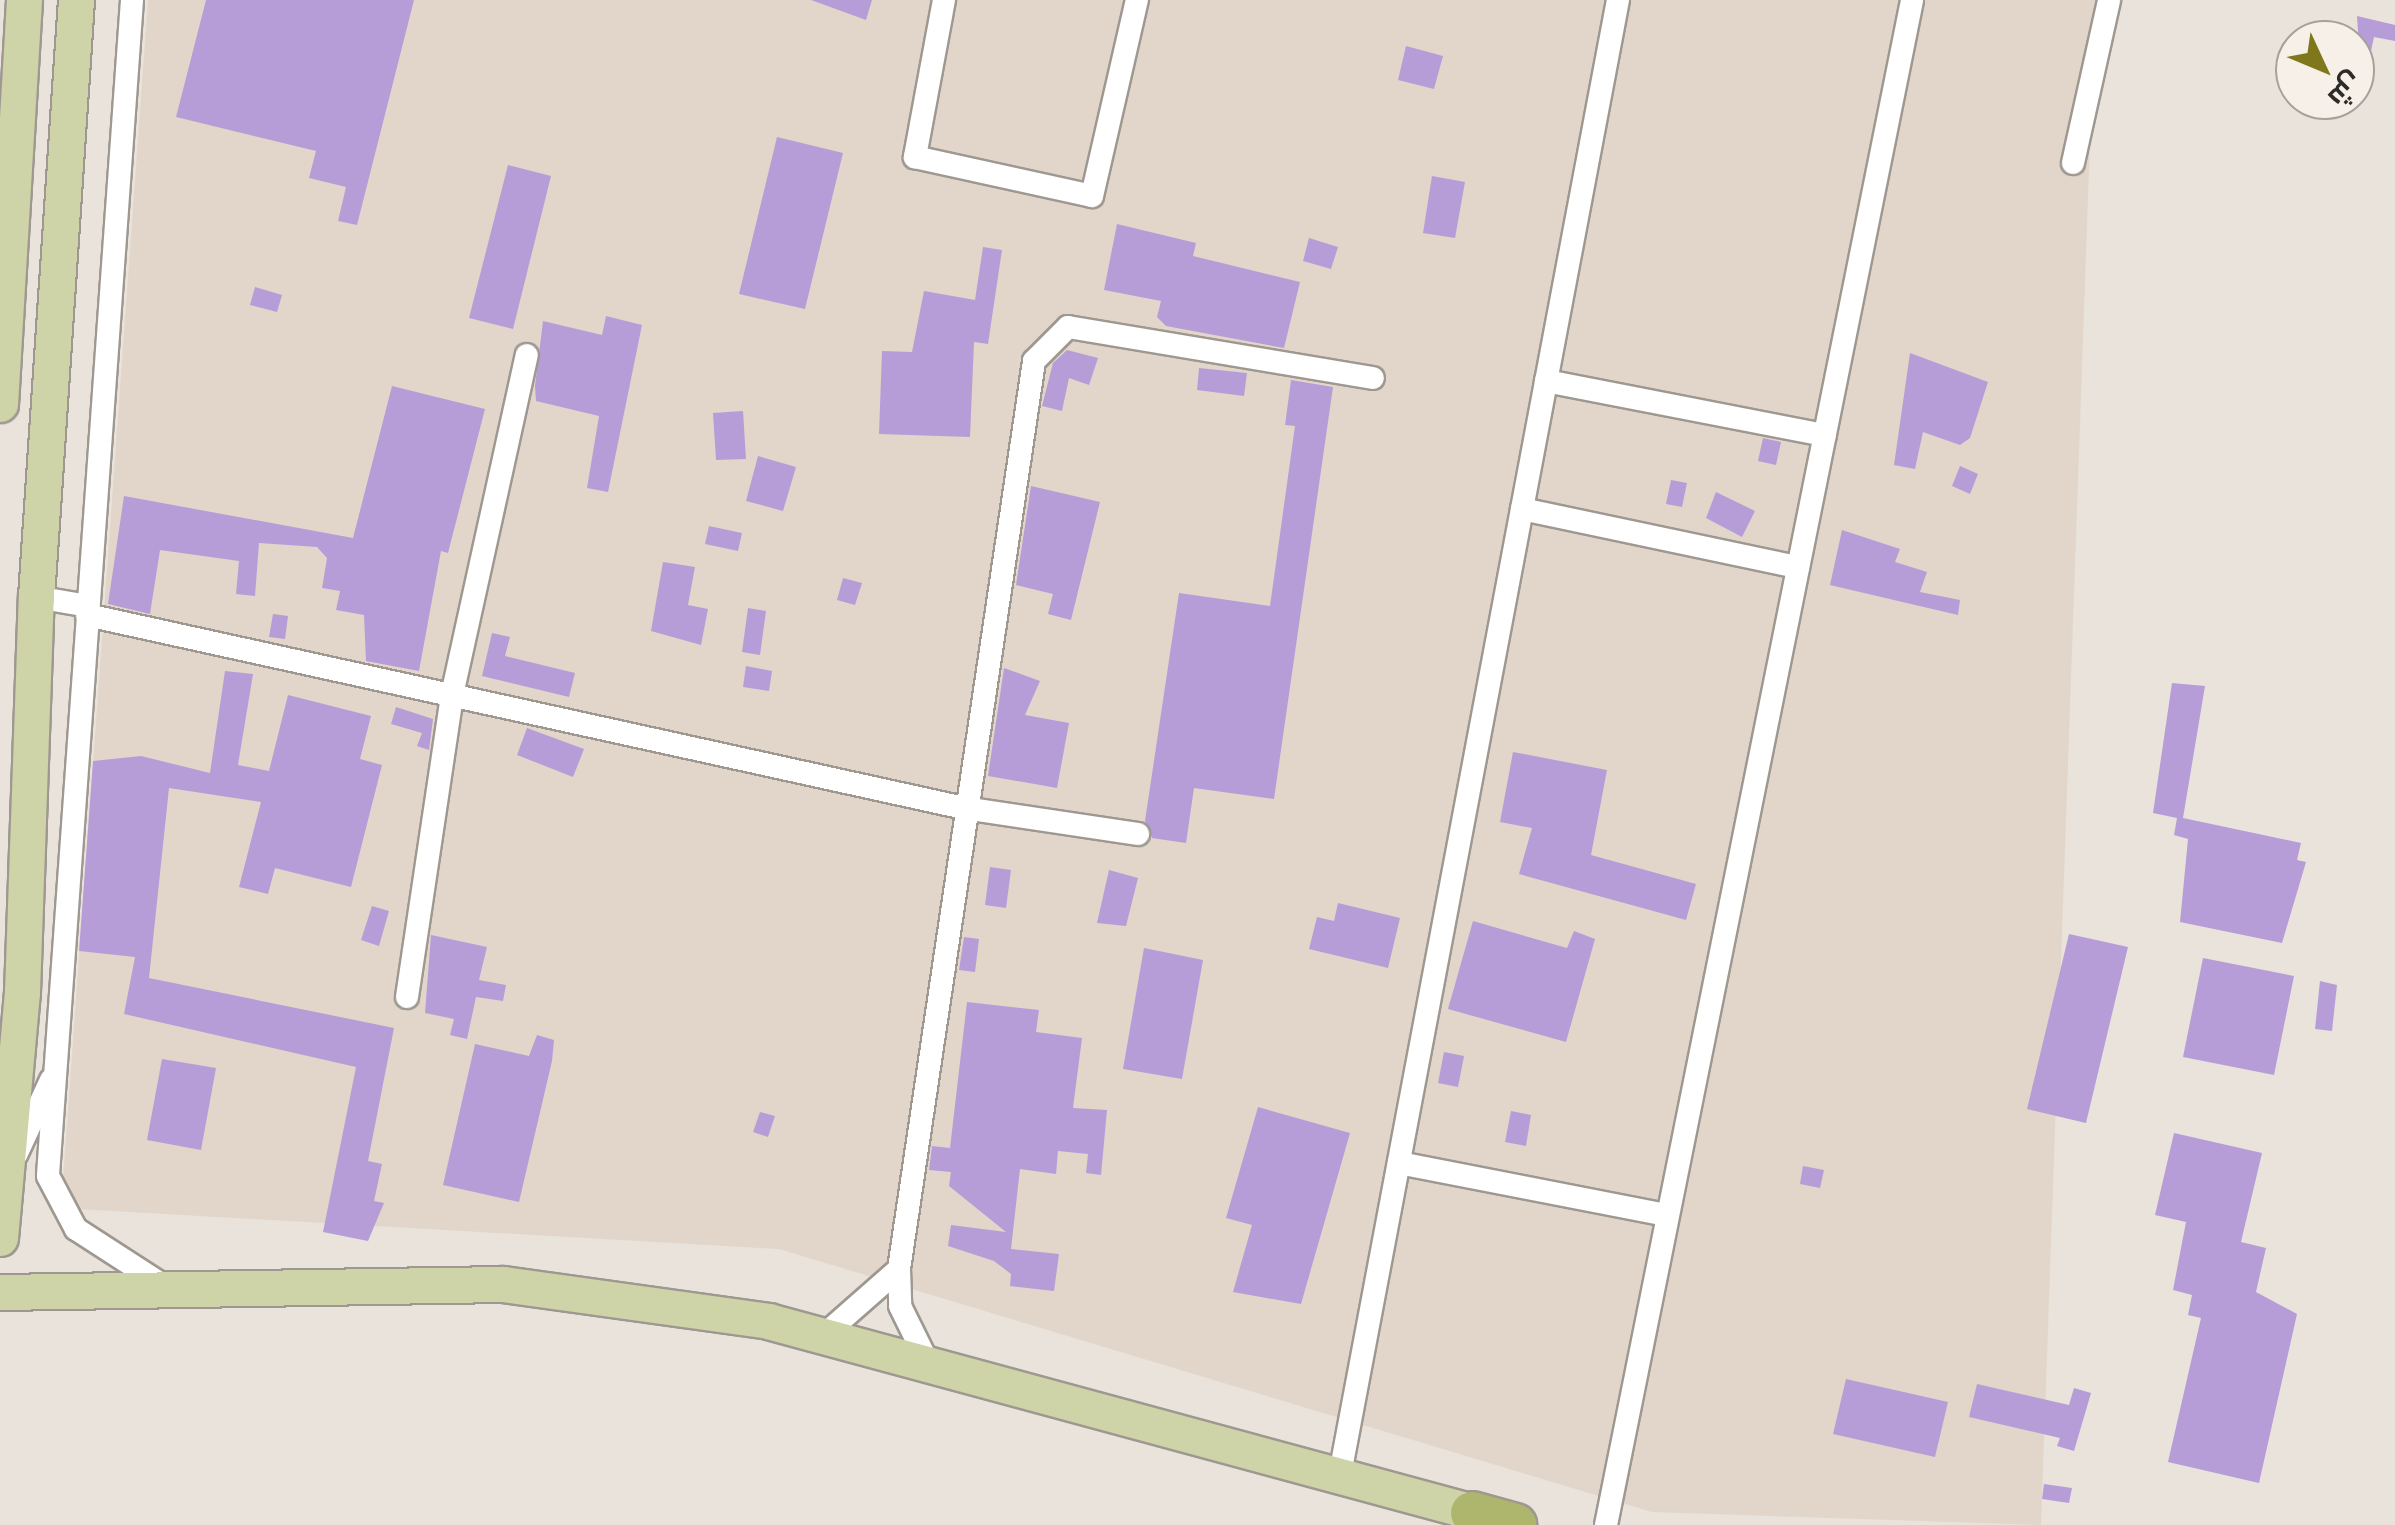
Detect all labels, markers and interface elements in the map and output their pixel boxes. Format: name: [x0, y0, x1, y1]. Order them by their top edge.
north arrow: [2275, 20, 2375, 120]
text: ش: [2320, 65, 2370, 114]

